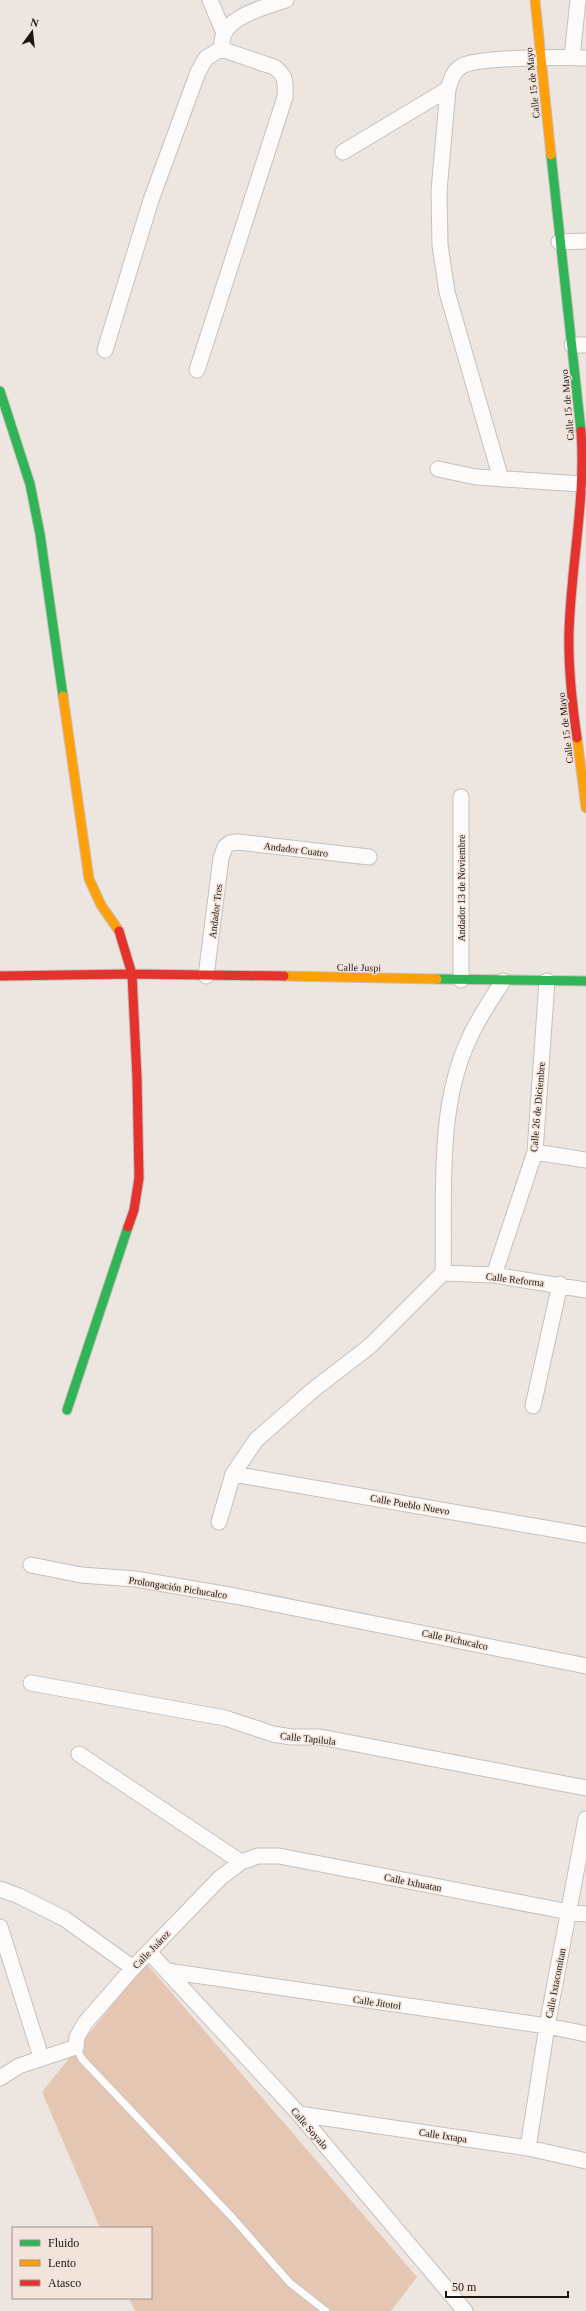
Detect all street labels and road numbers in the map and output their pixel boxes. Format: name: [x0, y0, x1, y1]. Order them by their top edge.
street label: Calle 15 de Mayo: [523, 47, 542, 119]
street label: Calle 15 de Mayo: [559, 369, 576, 441]
street label: Calle 15 de Mayo: [556, 692, 575, 764]
street label: Andador 13 de Noviembre: [456, 834, 467, 941]
street label: Andador Cuatro: [263, 840, 329, 859]
street label: Andador Tres: [207, 883, 224, 939]
street label: Calle Juspi: [337, 962, 381, 973]
street label: Calle 26 de Diciembre: [528, 1061, 547, 1152]
street label: Calle Reforma: [485, 1270, 545, 1289]
street label: Calle Pueblo Nuevo: [369, 1492, 451, 1517]
street label: Prolongación Pichucalco: [128, 1574, 228, 1601]
street label: Calle Pichucalco: [421, 1627, 489, 1652]
street label: Calle Tapilula: [280, 1730, 337, 1747]
street label: Calle Ixhuatan: [383, 1872, 443, 1893]
street label: Calle Juárez: [130, 1927, 173, 1971]
street label: Calle Ixtacomitan: [543, 1947, 568, 2019]
street label: Calle Jitotol: [352, 1994, 402, 2011]
street label: Calle Soyalo: [289, 2105, 331, 2151]
street label: Calle Ixtapa: [418, 2126, 468, 2145]

